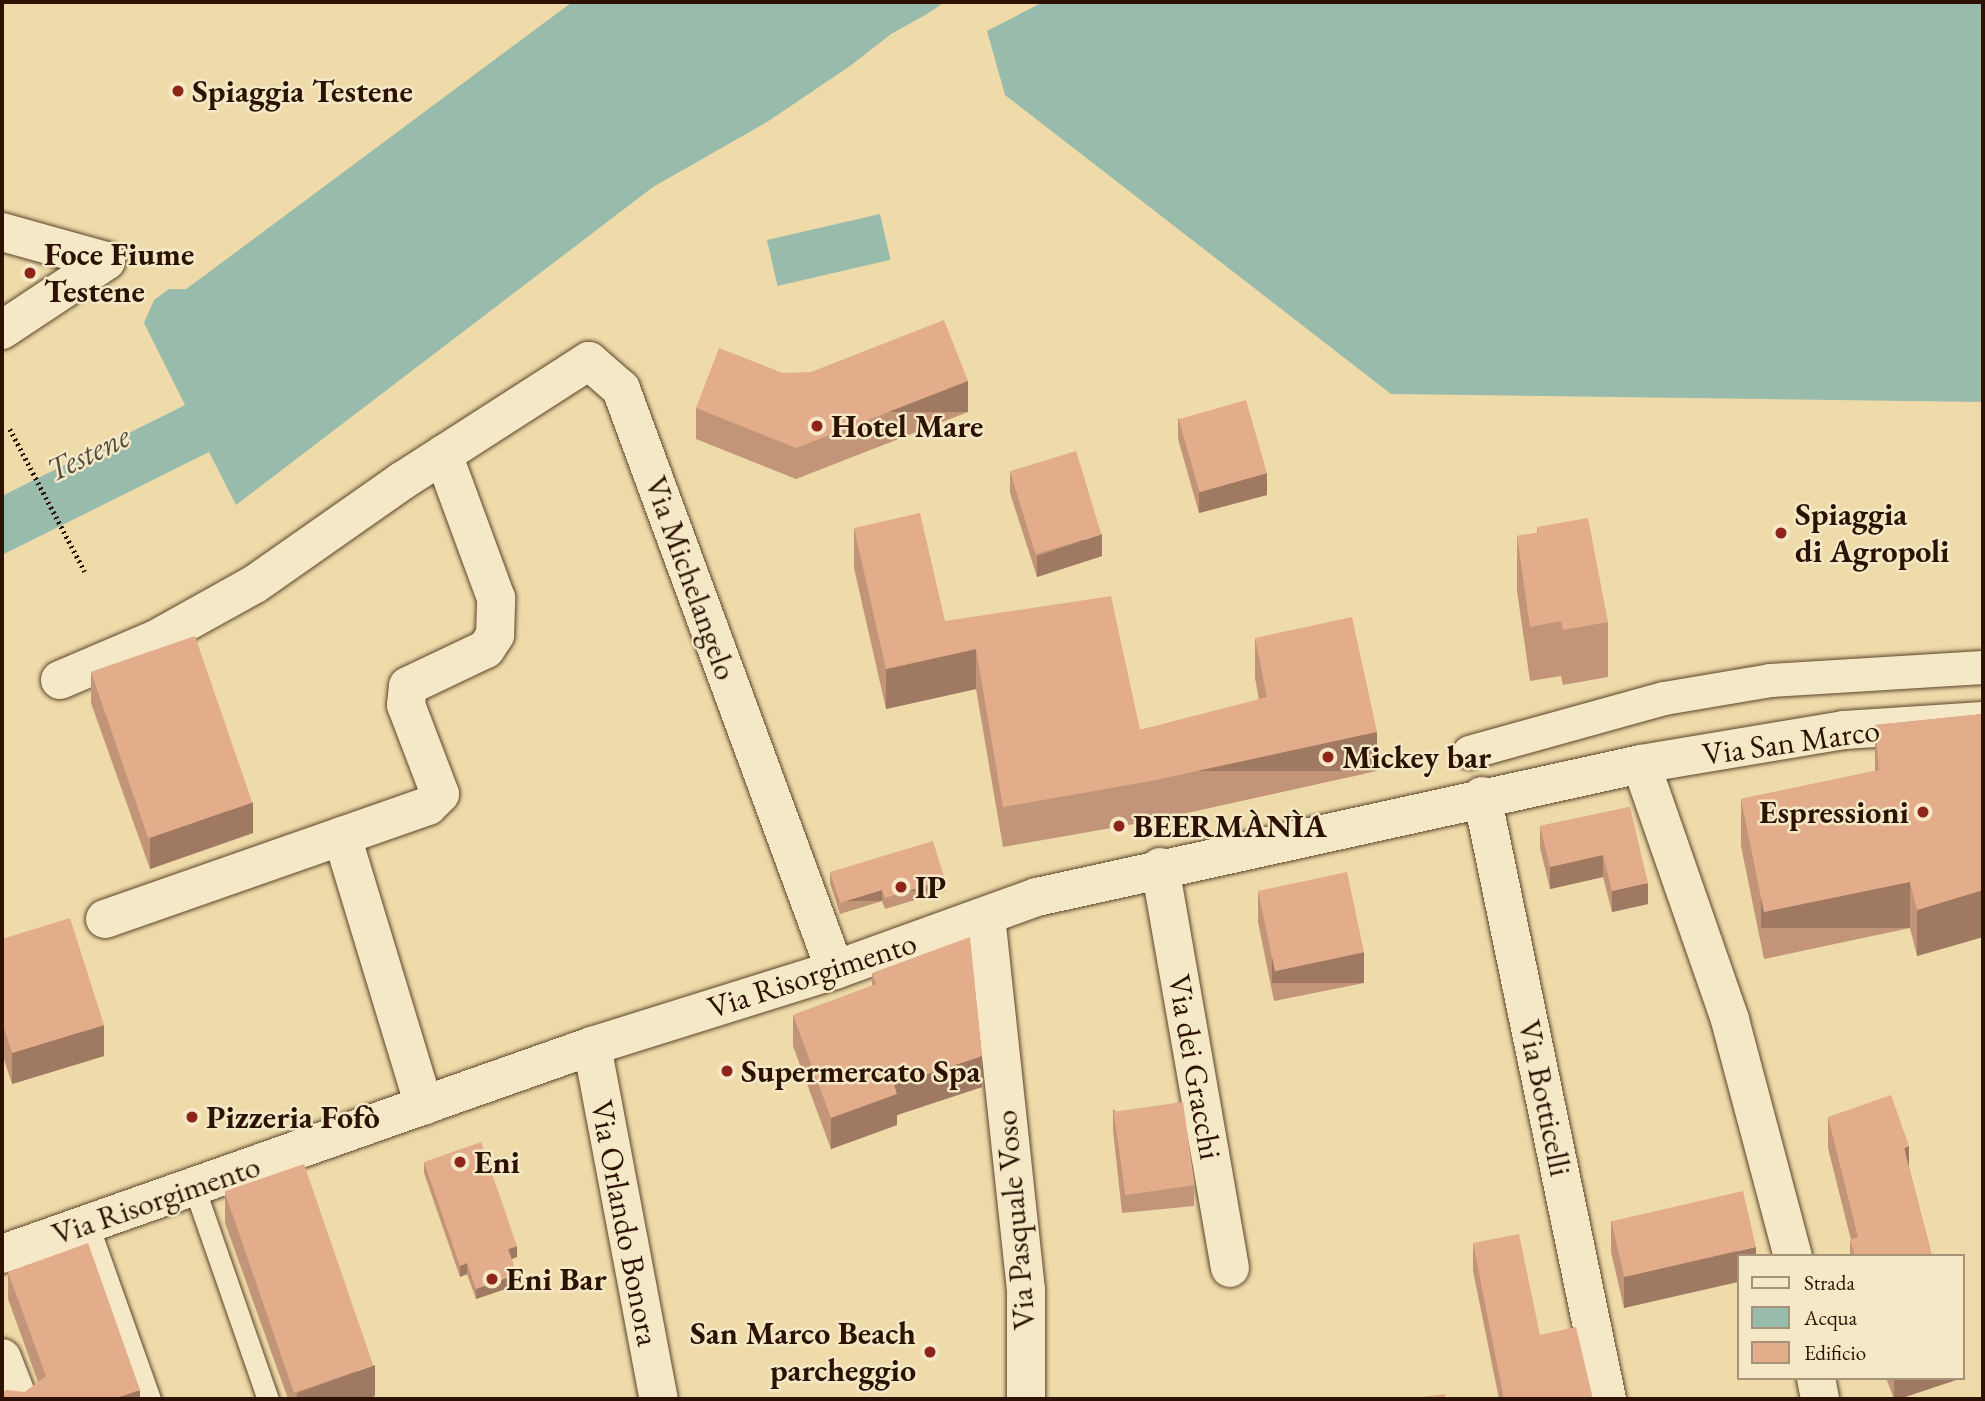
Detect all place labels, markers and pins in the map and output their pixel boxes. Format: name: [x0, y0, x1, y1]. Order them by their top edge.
place label: Spiaggia Testene: [192, 72, 413, 110]
marker: Spiaggia Testene: [170, 83, 186, 99]
place label: Foce Fiume Testene: [44, 236, 194, 311]
marker: Foce Fiume Testene: [22, 265, 38, 281]
place label: Hotel Mare: [831, 407, 983, 445]
marker: Hotel Mare: [809, 418, 825, 434]
place label: Spiaggia di Agropoli: [1795, 496, 1950, 571]
marker: Spiaggia di Agropoli: [1773, 525, 1789, 541]
place label: Mickey bar: [1342, 738, 1491, 776]
marker: Mickey bar: [1320, 749, 1336, 765]
place label: Espressioni: [1759, 793, 1909, 831]
marker: Espressioni: [1915, 804, 1931, 820]
place label: BEERMÀNÌA: [1133, 807, 1327, 845]
marker: BEERMÀNÌA: [1111, 818, 1127, 834]
place label: IP: [915, 868, 946, 906]
marker: IP: [893, 879, 909, 895]
place label: Supermercato Spa: [741, 1052, 980, 1090]
marker: Supermercato Spa: [719, 1063, 735, 1079]
place label: Pizzeria Fofò: [206, 1098, 380, 1136]
marker: Pizzeria Fofò: [184, 1109, 200, 1125]
place label: Eni: [474, 1143, 520, 1181]
marker: Eni: [452, 1154, 468, 1170]
place label: Eni Bar: [506, 1260, 607, 1298]
marker: Eni Bar: [484, 1271, 500, 1287]
place label: San Marco Beach parcheggio: [690, 1315, 916, 1390]
marker: San Marco Beach parcheggio: [922, 1344, 938, 1360]

